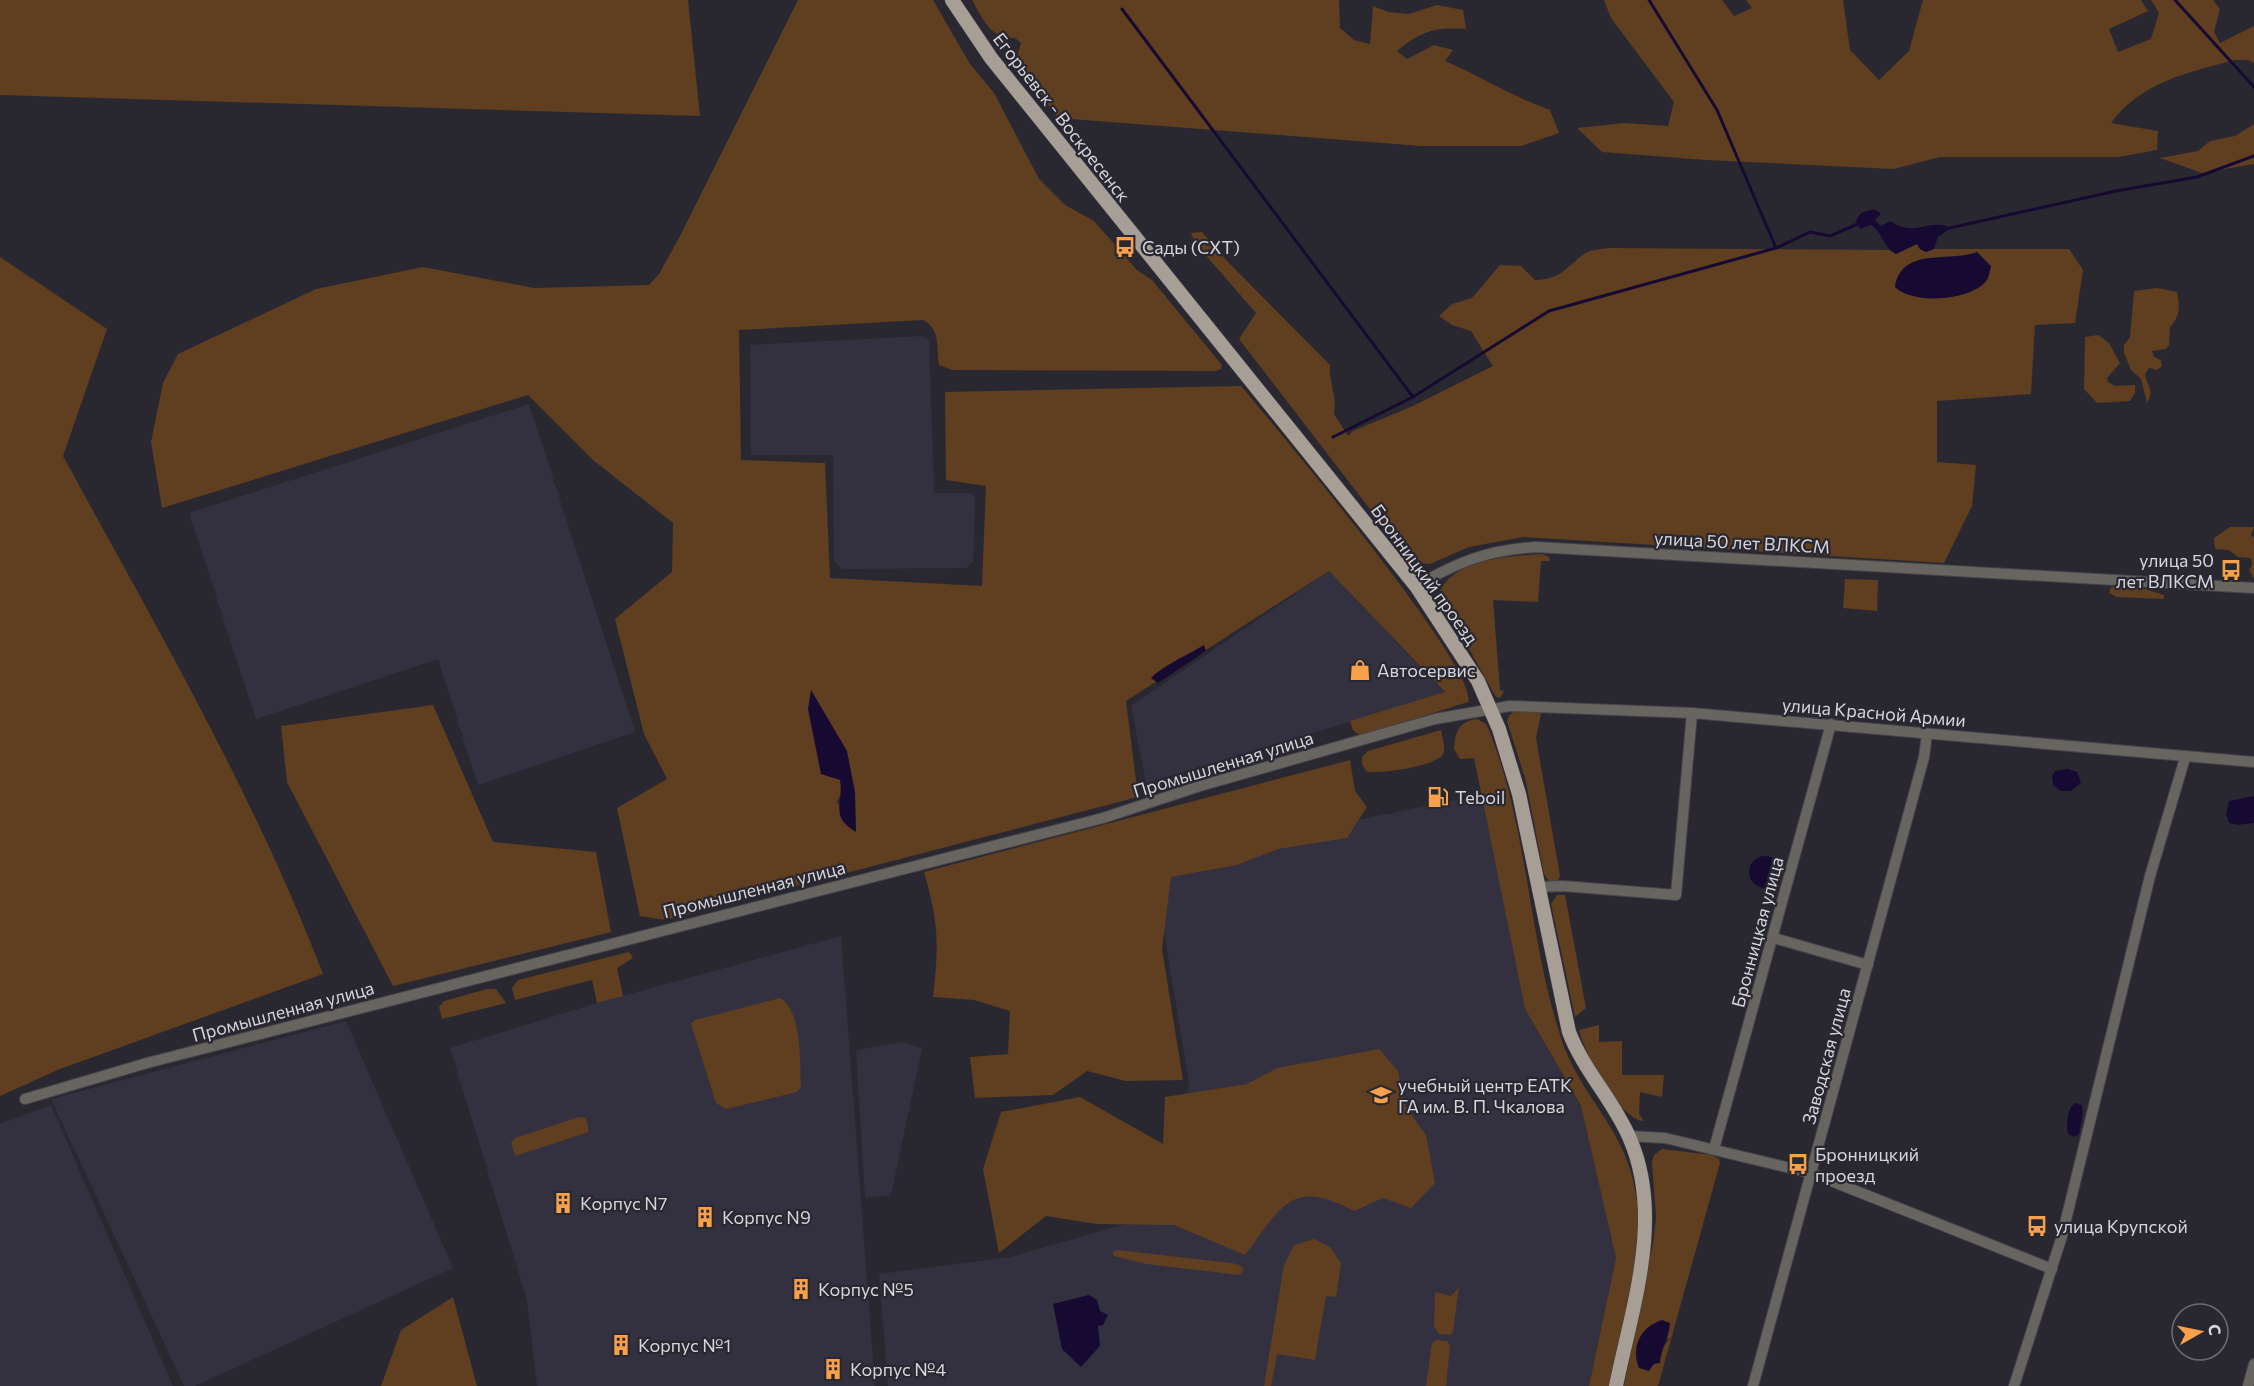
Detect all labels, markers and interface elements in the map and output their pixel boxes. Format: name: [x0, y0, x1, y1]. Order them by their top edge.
street label: Егорьевск - Воскресенск: [989, 28, 1135, 206]
bus stop icon: Сады (СХТ): [1113, 235, 1137, 259]
place label: Сады (СХТ): [1142, 236, 1240, 258]
street label: Бронницкий проезд: [1367, 500, 1483, 649]
street label: улица 50 лет ВЛКСМ: [1653, 526, 1831, 558]
place label: улица 50 лет ВЛКСМ: [2116, 549, 2214, 592]
bus stop icon: улица 50 лет ВЛКСМ: [2219, 558, 2243, 582]
shop icon: Автосервис: [1348, 658, 1372, 682]
place label: Автосервис: [1377, 659, 1476, 681]
street label: улица Красной Армии: [1781, 693, 1967, 731]
street label: Промышленная улица: [1130, 726, 1316, 802]
fuel station icon: Teboil: [1426, 785, 1450, 809]
place label: Teboil: [1455, 786, 1505, 808]
street label: Бронницкая улица: [1726, 854, 1788, 1010]
street label: Промышленная улица: [660, 856, 848, 922]
street label: Промышленная улица: [190, 976, 376, 1046]
street label: Заводская улица: [1797, 985, 1855, 1127]
place label: учебный центр ЕАТК ГА им. В. П. Чкалова: [1398, 1074, 1572, 1117]
school or university icon: учебный центр ЕАТК ГА им. В. П. Чкалова: [1369, 1083, 1393, 1107]
place label: Бронницкий проезд: [1815, 1143, 1919, 1186]
bus stop icon: Бронницкий проезд: [1786, 1152, 1810, 1176]
building icon: Корпус N7: [551, 1191, 575, 1215]
place label: Корпус N7: [580, 1192, 667, 1214]
building icon: Корпус N9: [693, 1205, 717, 1229]
place label: Корпус N9: [722, 1206, 811, 1228]
bus stop icon: улица Крупской: [2025, 1214, 2049, 1238]
place label: улица Крупской: [2054, 1215, 2188, 1237]
building icon: Корпус №5: [789, 1277, 813, 1301]
place label: Корпус №5: [818, 1278, 914, 1300]
north arrow: [2170, 1302, 2230, 1362]
text: С: [2205, 1323, 2226, 1337]
building icon: Корпус №1: [609, 1333, 633, 1357]
place label: Корпус №1: [638, 1334, 731, 1356]
building icon: Корпус №4: [821, 1357, 845, 1381]
place label: Корпус №4: [850, 1358, 946, 1380]

